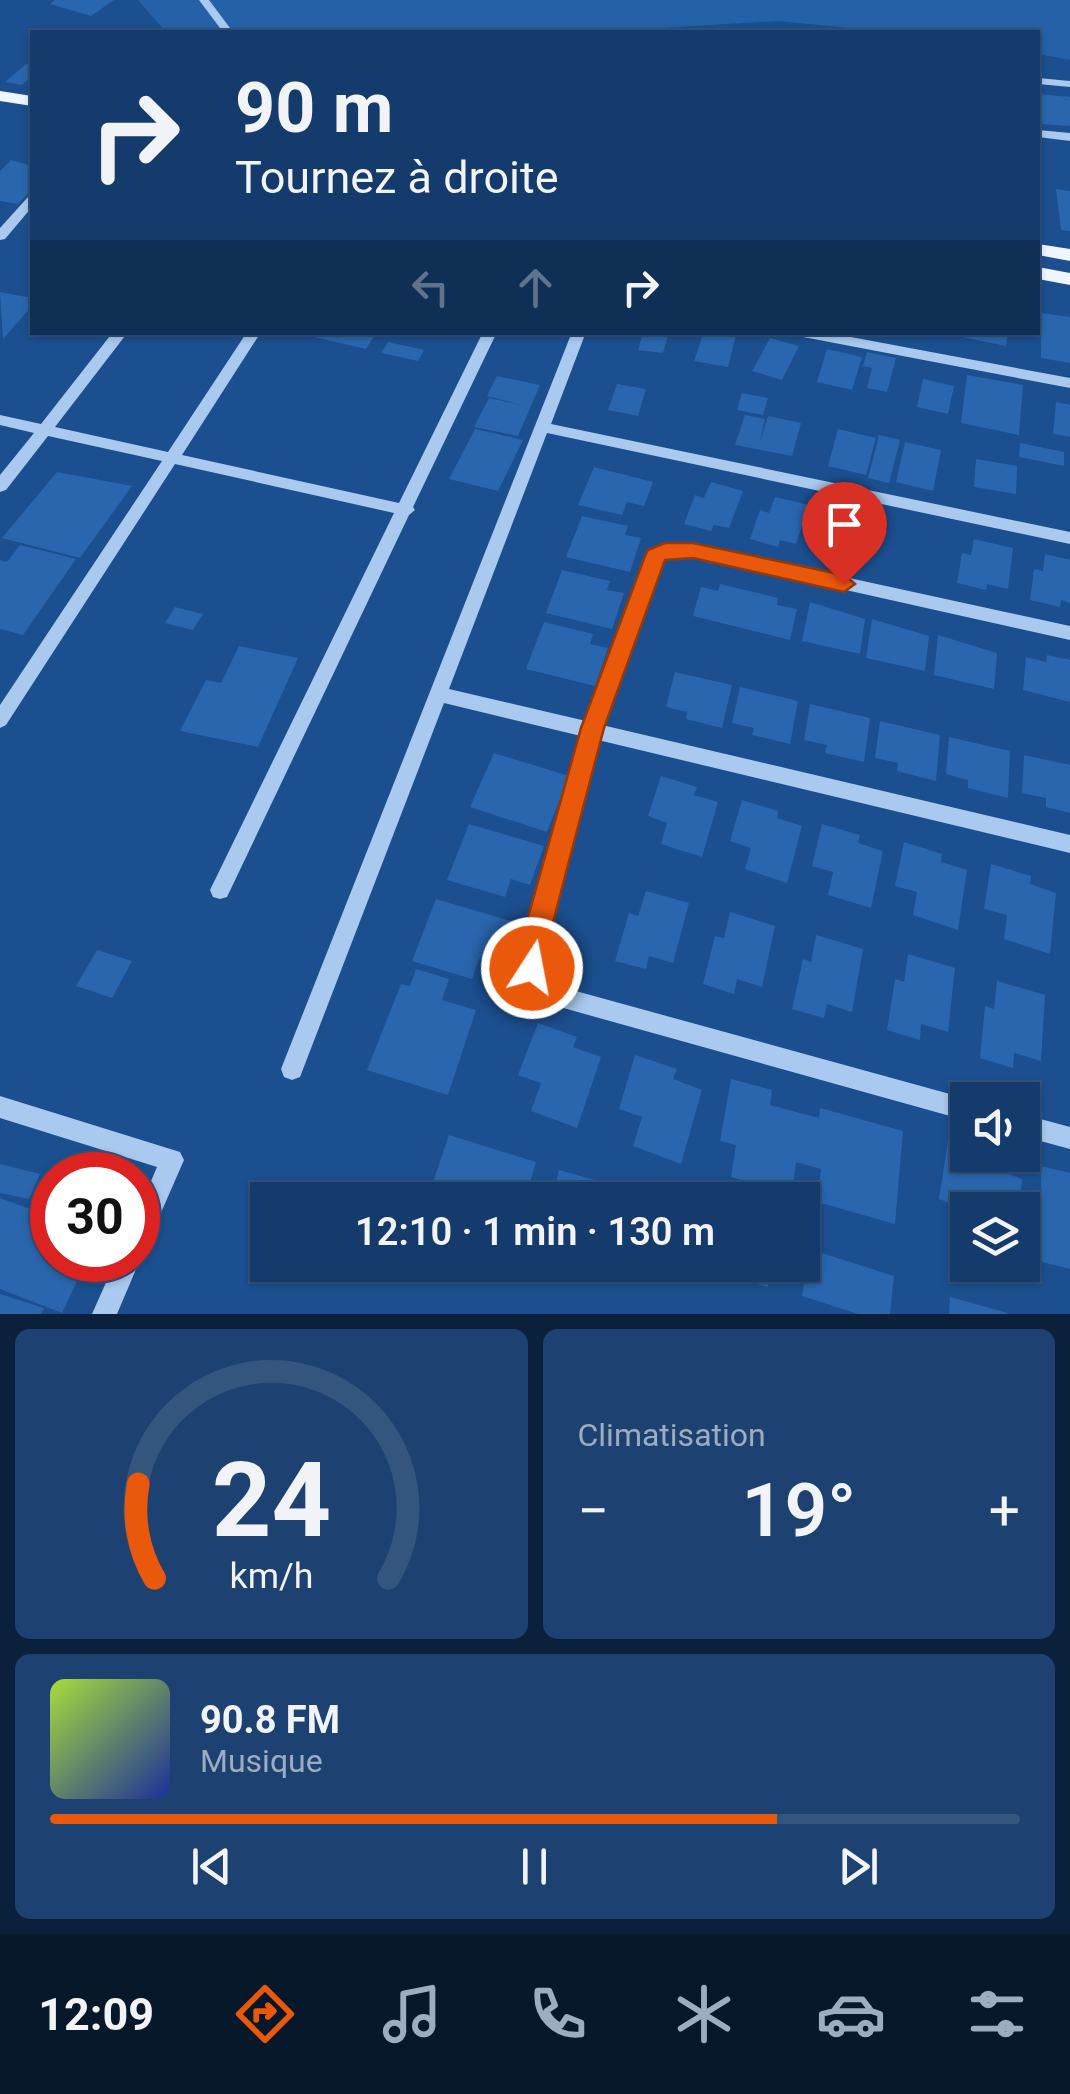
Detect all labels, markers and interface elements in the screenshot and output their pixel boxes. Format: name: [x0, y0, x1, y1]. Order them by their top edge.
text: 90 m: [235, 67, 393, 149]
icon: right: [70, 70, 200, 200]
text: Tournez à droite: [235, 151, 559, 204]
icon: left: [403, 260, 458, 315]
icon: ahead: [508, 260, 563, 315]
icon: right: [613, 260, 668, 315]
pin: [802, 482, 887, 585]
icon: arrive: [817, 497, 872, 552]
position arrow: [480, 916, 584, 1020]
map controls: [950, 1082, 1040, 1282]
button: sound: [950, 1082, 1040, 1172]
speed limit sign: 30: [30, 1152, 160, 1282]
button: layers: [950, 1192, 1040, 1282]
text: 12:10 · 1 min · 130 m: [355, 1210, 715, 1254]
text: Climatisation: [578, 1416, 766, 1454]
text: 24: [212, 1440, 331, 1561]
text: 19°: [742, 1466, 856, 1554]
text: −: [578, 1479, 609, 1543]
text: +: [989, 1479, 1020, 1543]
text: km/h: [229, 1555, 313, 1597]
text: 90.8 FM: [200, 1698, 340, 1742]
text: Musique: [200, 1742, 323, 1780]
icon: previous: [184, 1839, 239, 1894]
icon: pause: [507, 1839, 562, 1894]
icon: next: [831, 1839, 886, 1894]
icon: directions: [230, 1979, 300, 2049]
icon: music: [377, 1979, 447, 2049]
icon: phone: [523, 1979, 593, 2049]
icon: climate: [669, 1979, 739, 2049]
icon: car: [816, 1979, 886, 2049]
icon: filters: [962, 1979, 1032, 2049]
text: 12:09: [38, 1988, 154, 2041]

